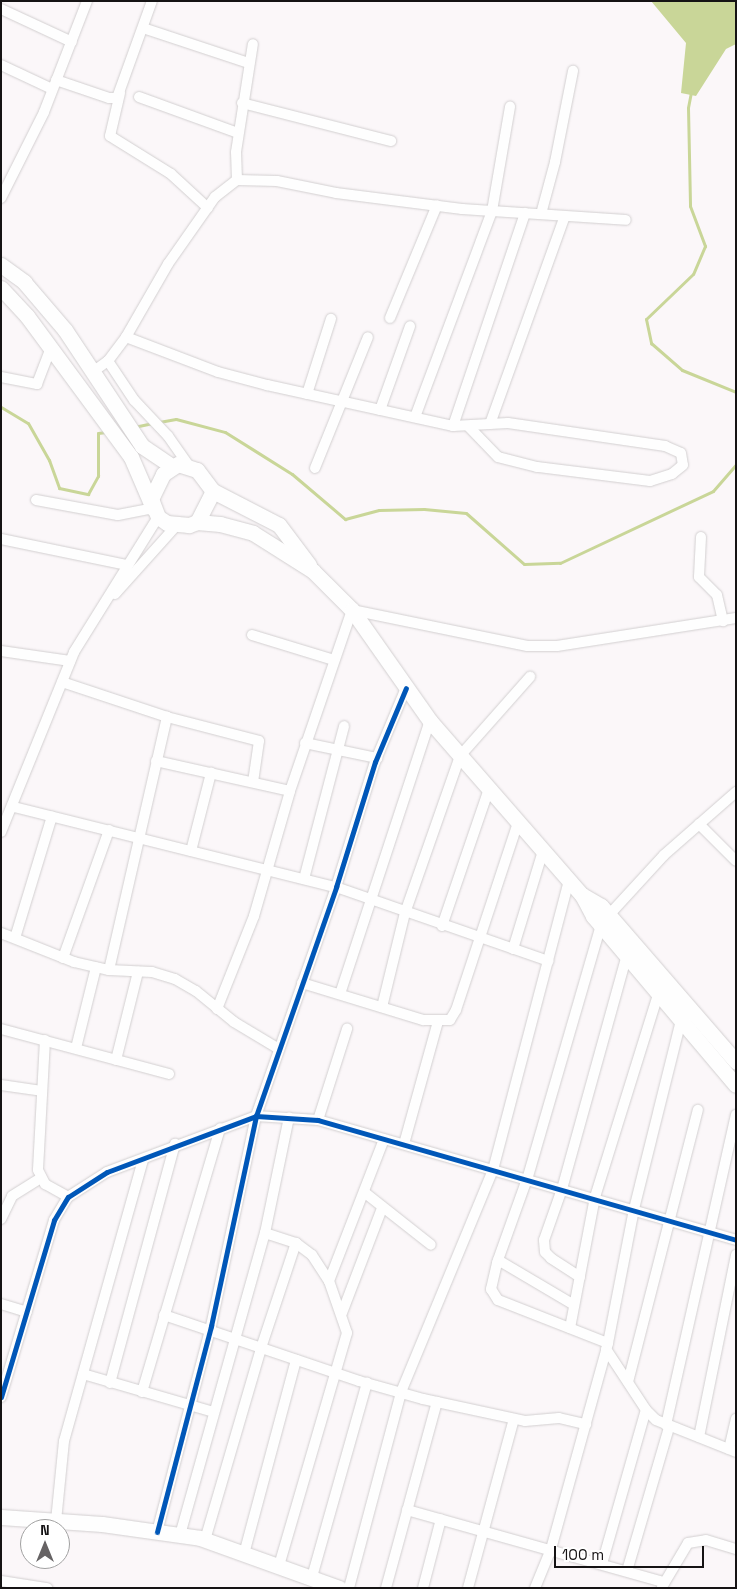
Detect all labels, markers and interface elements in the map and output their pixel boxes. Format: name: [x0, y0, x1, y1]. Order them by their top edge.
north arrow: [20, 1519, 70, 1569]
text: N: [40, 1521, 50, 1539]
scale bar: [557, 1536, 707, 1568]
text: 100 m: [562, 1545, 604, 1564]

